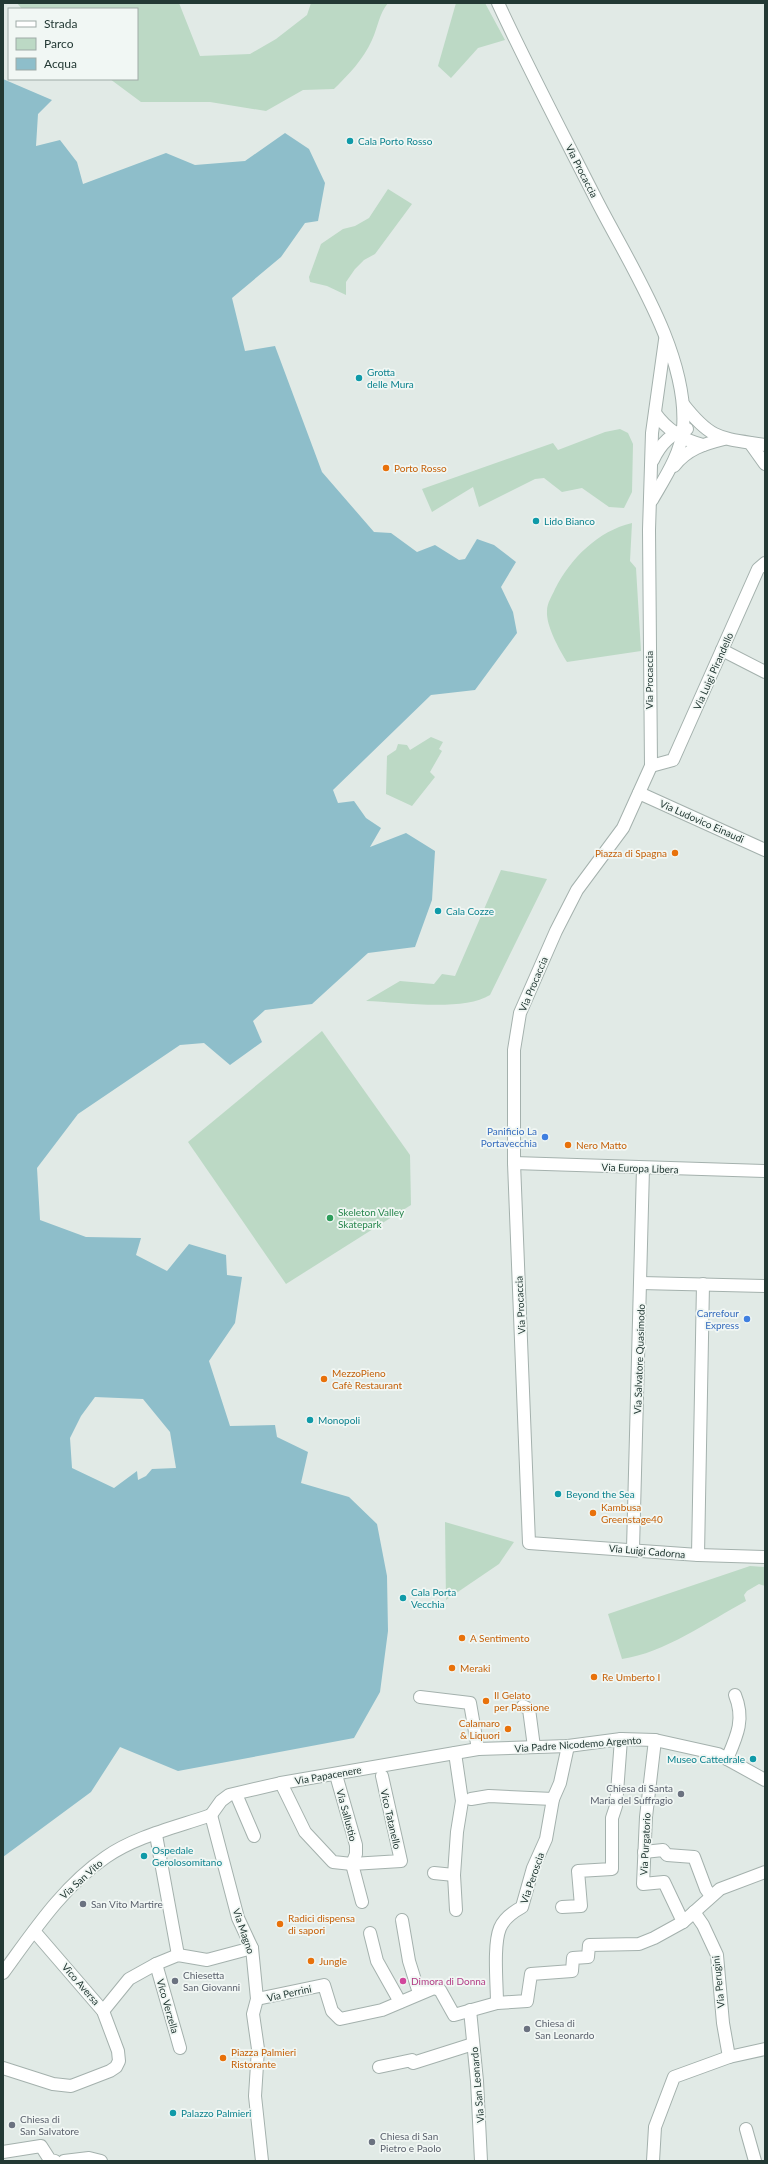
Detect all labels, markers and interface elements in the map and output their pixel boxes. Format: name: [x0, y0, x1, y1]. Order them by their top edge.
legend: [8, 8, 138, 80]
text: Strada: [44, 16, 77, 31]
text: Parco: [44, 36, 74, 51]
text: Acqua: [44, 56, 77, 71]
place label: Cala Porto Rosso: [358, 135, 433, 147]
marker: Cala Porto Rosso: [345, 136, 355, 146]
street label: Via Procaccia: [563, 142, 601, 200]
place label: Grotta delle Mura: [367, 366, 414, 390]
marker: Grotta delle Mura: [354, 373, 364, 383]
place label: Porto Rosso: [394, 462, 447, 474]
marker: Porto Rosso: [381, 463, 391, 473]
place label: Lido Bianco: [544, 515, 595, 527]
marker: Lido Bianco: [531, 516, 541, 526]
street label: Via Luigi Pirandello: [691, 630, 736, 712]
street label: Via Procaccia: [643, 651, 655, 709]
street label: Via Ludovico Einaudi: [658, 797, 746, 845]
place label: Piazza di Spagna: [595, 847, 667, 859]
marker: Piazza di Spagna: [670, 848, 680, 858]
place label: Cala Cozze: [446, 905, 494, 917]
marker: Cala Cozze: [433, 906, 443, 916]
street label: Via Procaccia: [516, 955, 550, 1013]
place label: Panificio La Portavecchia: [481, 1125, 537, 1149]
marker: Panificio La Portavecchia: [540, 1132, 550, 1142]
place label: Nero Matto: [576, 1139, 627, 1151]
marker: Nero Matto: [563, 1140, 573, 1150]
street label: Via Europa Libera: [601, 1161, 679, 1175]
place label: Skeleton Valley Skatepark: [338, 1206, 405, 1230]
marker: Skeleton Valley Skatepark: [325, 1213, 335, 1223]
street label: Via Procaccia: [512, 1276, 528, 1334]
street label: Via Salvatore Quasimodo: [631, 1303, 647, 1414]
place label: Carrefour Express: [697, 1307, 739, 1331]
marker: Carrefour Express: [742, 1314, 752, 1324]
place label: MezzoPieno Cafè Restaurant: [332, 1367, 402, 1391]
marker: MezzoPieno Cafè Restaurant: [319, 1374, 329, 1384]
place label: Monopoli: [318, 1414, 360, 1426]
marker: Monopoli: [305, 1415, 315, 1425]
place label: Beyond the Sea: [566, 1488, 635, 1500]
marker: Beyond the Sea: [553, 1489, 563, 1499]
place label: Kambusa Greenstage40: [601, 1501, 663, 1525]
marker: Kambusa Greenstage40: [588, 1508, 598, 1518]
street label: Via Luigi Cadorna: [608, 1542, 686, 1560]
place label: Cala Porta Vecchia: [411, 1586, 456, 1610]
marker: Cala Porta Vecchia: [398, 1593, 408, 1603]
place label: A Sentimento: [470, 1632, 530, 1644]
marker: A Sentimento: [457, 1633, 467, 1643]
place label: Meraki: [460, 1662, 490, 1674]
marker: Meraki: [447, 1663, 457, 1673]
place label: Re Umberto I: [602, 1671, 660, 1683]
marker: Re Umberto I: [589, 1672, 599, 1682]
place label: Il Gelato per Passione: [494, 1689, 549, 1713]
marker: Il Gelato per Passione: [481, 1696, 491, 1706]
place label: Calamaro & Liquori: [459, 1717, 500, 1741]
marker: Calamaro & Liquori: [503, 1724, 513, 1734]
street label: Via Padre Nicodemo Argento: [514, 1734, 642, 1754]
place label: Museo Cattedrale: [667, 1753, 745, 1765]
marker: Museo Cattedrale: [748, 1754, 758, 1764]
street label: Via Papacenere: [294, 1763, 362, 1787]
place label: Chiesa di Santa Maria del Suffragio: [590, 1782, 673, 1806]
street label: Via Sallustio: [334, 1788, 360, 1843]
street label: Vico Tatanello: [378, 1788, 404, 1851]
marker: Chiesa di Santa Maria del Suffragio: [676, 1789, 686, 1799]
street label: Via Purgatorio: [637, 1812, 653, 1876]
place label: Ospedale Gerolosomitano: [152, 1844, 222, 1868]
marker: Ospedale Gerolosomitano: [139, 1851, 149, 1861]
street label: Via Peroscia: [518, 1851, 546, 1905]
street label: Via San Vito: [57, 1857, 105, 1901]
place label: San Vito Martire: [91, 1898, 163, 1910]
marker: San Vito Martire: [78, 1899, 88, 1909]
street label: Via Magno: [231, 1907, 257, 1956]
place label: Radici dispensa di sapori: [288, 1912, 355, 1936]
marker: Radici dispensa di sapori: [275, 1919, 285, 1929]
place label: Jungle: [319, 1955, 347, 1967]
street label: Via Perugini: [709, 1955, 727, 2009]
marker: Jungle: [306, 1956, 316, 1966]
street label: Vico Aversa: [60, 1961, 102, 2007]
place label: Chiesetta San Giovanni: [183, 1969, 240, 1993]
place label: Dimora di Donna: [411, 1975, 486, 1987]
marker: Chiesetta San Giovanni: [170, 1976, 180, 1986]
marker: Dimora di Donna: [398, 1976, 408, 1986]
street label: Vico Verzella: [155, 1977, 182, 2035]
street label: Via Perrini: [266, 1982, 312, 2004]
place label: Chiesa di San Leonardo: [535, 2017, 595, 2041]
marker: Chiesa di San Leonardo: [522, 2024, 532, 2034]
place label: Piazza Palmieri Ristorante: [231, 2046, 296, 2070]
street label: Via San Leonardo: [468, 2046, 486, 2123]
marker: Piazza Palmieri Ristorante: [218, 2053, 228, 2063]
place label: Palazzo Palmieri: [181, 2107, 251, 2119]
marker: Palazzo Palmieri: [168, 2108, 178, 2118]
place label: Chiesa di San Salvatore: [20, 2113, 79, 2137]
marker: Chiesa di San Salvatore: [7, 2120, 17, 2130]
place label: Chiesa di San Pietro e Paolo: [380, 2130, 442, 2154]
marker: Chiesa di San Pietro e Paolo: [367, 2137, 377, 2147]

